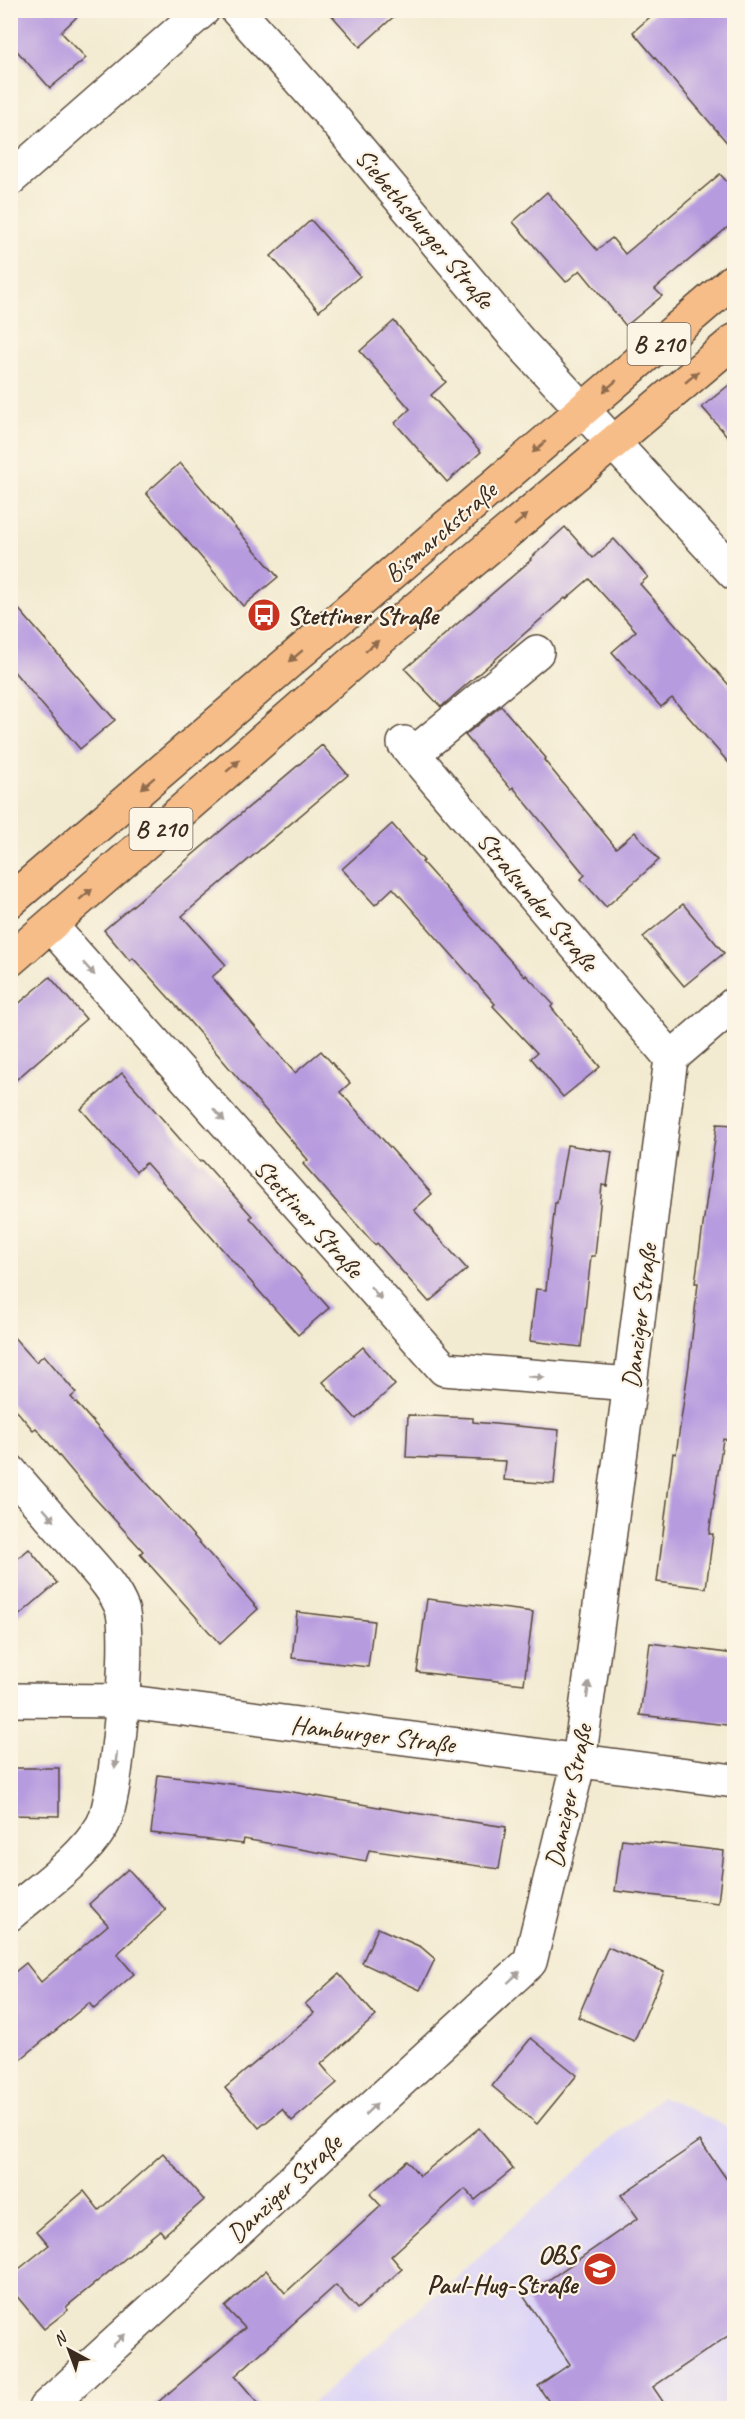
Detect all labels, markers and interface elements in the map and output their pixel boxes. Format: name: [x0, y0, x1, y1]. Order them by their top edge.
street label: Siebethsburger Straße: [348, 141, 503, 317]
road number: B 210: [628, 323, 690, 365]
one-way arrow: [684, 371, 700, 384]
one-way arrow: [603, 379, 618, 392]
one-way arrow: [532, 440, 547, 453]
street label: Bismarckstraße: [377, 473, 505, 590]
one-way arrow: [513, 514, 528, 527]
bus stop icon: Stettiner Straße: [246, 597, 282, 633]
place label: Stettiner Straße: [287, 599, 440, 632]
one-way arrow: [364, 640, 379, 653]
one-way arrow: [289, 649, 304, 662]
one-way arrow: [225, 760, 240, 773]
one-way arrow: [141, 776, 156, 789]
road number: B 210: [130, 808, 192, 850]
street label: Stralsunder Straße: [470, 825, 607, 980]
one-way arrow: [78, 888, 93, 901]
one-way arrow: [82, 961, 95, 976]
one-way arrow: [212, 1107, 225, 1122]
street label: Stettiner Straße: [247, 1152, 372, 1287]
street label: Danziger Straße: [614, 1239, 665, 1390]
one-way arrow: [369, 1285, 382, 1300]
one-way arrow: [527, 1372, 546, 1382]
one-way arrow: [42, 1507, 55, 1523]
one-way arrow: [584, 1681, 593, 1700]
street label: Hamburger Straße: [289, 1708, 459, 1761]
street label: Danziger Straße: [537, 1719, 600, 1871]
one-way arrow: [111, 1750, 121, 1769]
one-way arrow: [506, 1971, 521, 1984]
one-way arrow: [363, 2102, 378, 2116]
street label: Danziger Straße: [220, 2125, 351, 2250]
place label: OBS Paul-Hug-Straße: [427, 2238, 581, 2301]
school or university icon: OBS Paul-Hug-Straße: [582, 2251, 618, 2287]
north arrow: [39, 2320, 99, 2380]
text: N: [50, 2327, 72, 2350]
one-way arrow: [112, 2334, 126, 2348]

